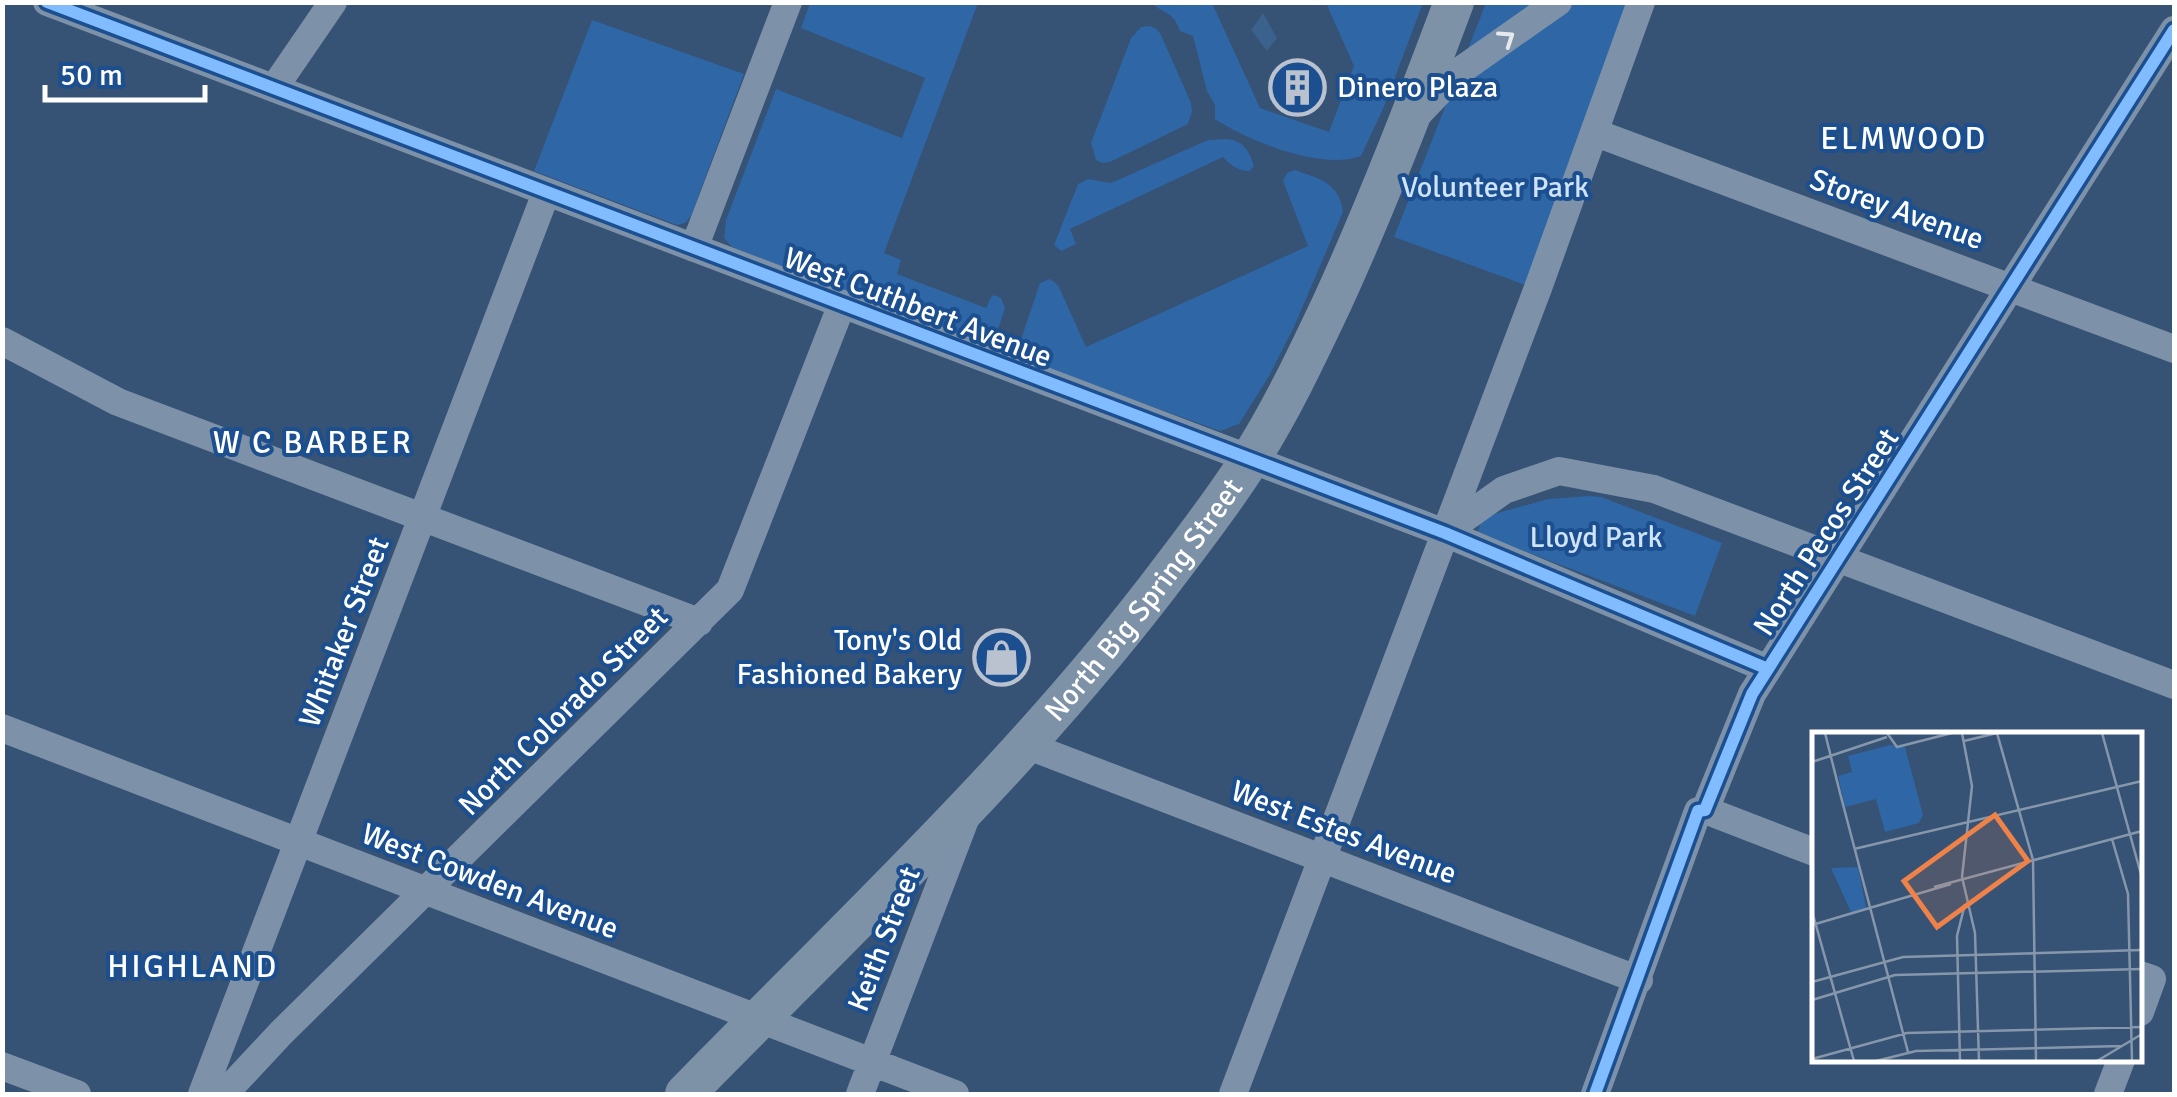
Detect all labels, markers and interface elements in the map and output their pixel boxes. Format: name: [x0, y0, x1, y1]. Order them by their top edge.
one-way arrow: [1497, 31, 1515, 50]
scale bar: [45, 40, 205, 102]
text: 50 m: [60, 57, 123, 94]
building icon: Dinero Plaza: [1268, 57, 1328, 117]
place label: Dinero Plaza: [1337, 69, 1498, 106]
district label: ELMWOOD: [1820, 119, 1988, 158]
street label: Storey Avenue: [1805, 161, 1989, 258]
park label: Volunteer Park: [1401, 169, 1589, 206]
street label: West Cuthbert Avenue: [779, 239, 1057, 376]
street label: North Pecos Street: [1746, 422, 1907, 643]
district label: W C BARBER: [213, 423, 413, 462]
street label: North Big Spring Street: [1037, 471, 1251, 729]
park label: Lloyd Park: [1530, 519, 1662, 556]
street label: Whitaker Street: [291, 532, 398, 733]
street label: North Colorado Street: [451, 599, 676, 824]
place label: Tony's Old Fashioned Bakery: [736, 622, 962, 693]
shop icon: Tony's Old Fashioned Bakery: [971, 627, 1031, 687]
inset map: [1812, 732, 2142, 1062]
street label: West Estes Avenue: [1226, 772, 1462, 892]
street label: West Cowden Avenue: [356, 815, 623, 948]
street label: Keith Street: [840, 862, 929, 1017]
district label: HIGHLAND: [107, 947, 279, 986]

